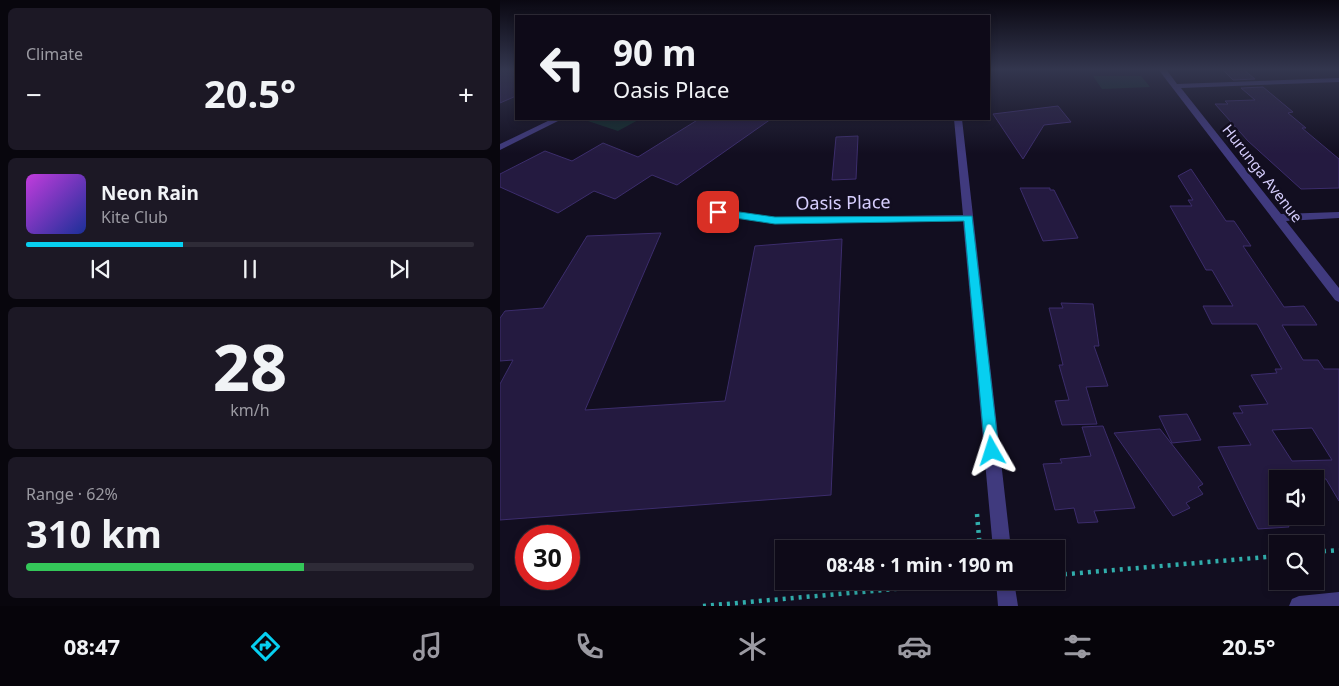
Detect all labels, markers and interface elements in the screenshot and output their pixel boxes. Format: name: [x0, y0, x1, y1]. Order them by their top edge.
text: 90 m: [613, 29, 696, 76]
icon: left: [530, 35, 595, 100]
text: Climate: [26, 43, 83, 65]
text: 20.5°: [204, 67, 296, 119]
text: Oasis Place: [613, 74, 729, 104]
text: −: [26, 75, 42, 113]
text: +: [458, 75, 474, 113]
street label: Hurunga Avenue: [1218, 120, 1308, 226]
text: Neon Rain: [101, 180, 199, 206]
street label: Oasis Place: [795, 189, 891, 215]
pin: [697, 191, 739, 233]
icon: arrive: [704, 198, 732, 226]
text: Kite Club: [101, 206, 168, 228]
icon: previous: [87, 255, 115, 283]
icon: pause: [236, 255, 264, 283]
icon: next: [385, 255, 413, 283]
text: 28: [213, 322, 287, 410]
text: km/h: [230, 399, 270, 421]
position arrow: [965, 424, 1017, 476]
map controls: [1269, 470, 1324, 590]
button: sound: [1269, 470, 1324, 525]
text: Range · 62%: [26, 483, 118, 505]
text: 310 km: [26, 507, 162, 559]
speed limit sign: 30: [515, 525, 580, 590]
button: search: [1269, 535, 1324, 590]
text: 08:48 · 1 min · 190 m: [826, 552, 1014, 578]
icon: directions: [248, 629, 283, 664]
icon: music: [410, 629, 445, 664]
icon: phone: [572, 629, 607, 664]
icon: climate: [735, 629, 770, 664]
icon: car: [897, 629, 932, 664]
icon: filters: [1060, 629, 1095, 664]
text: 08:47: [64, 631, 120, 661]
text: 20.5°: [1222, 631, 1275, 661]

